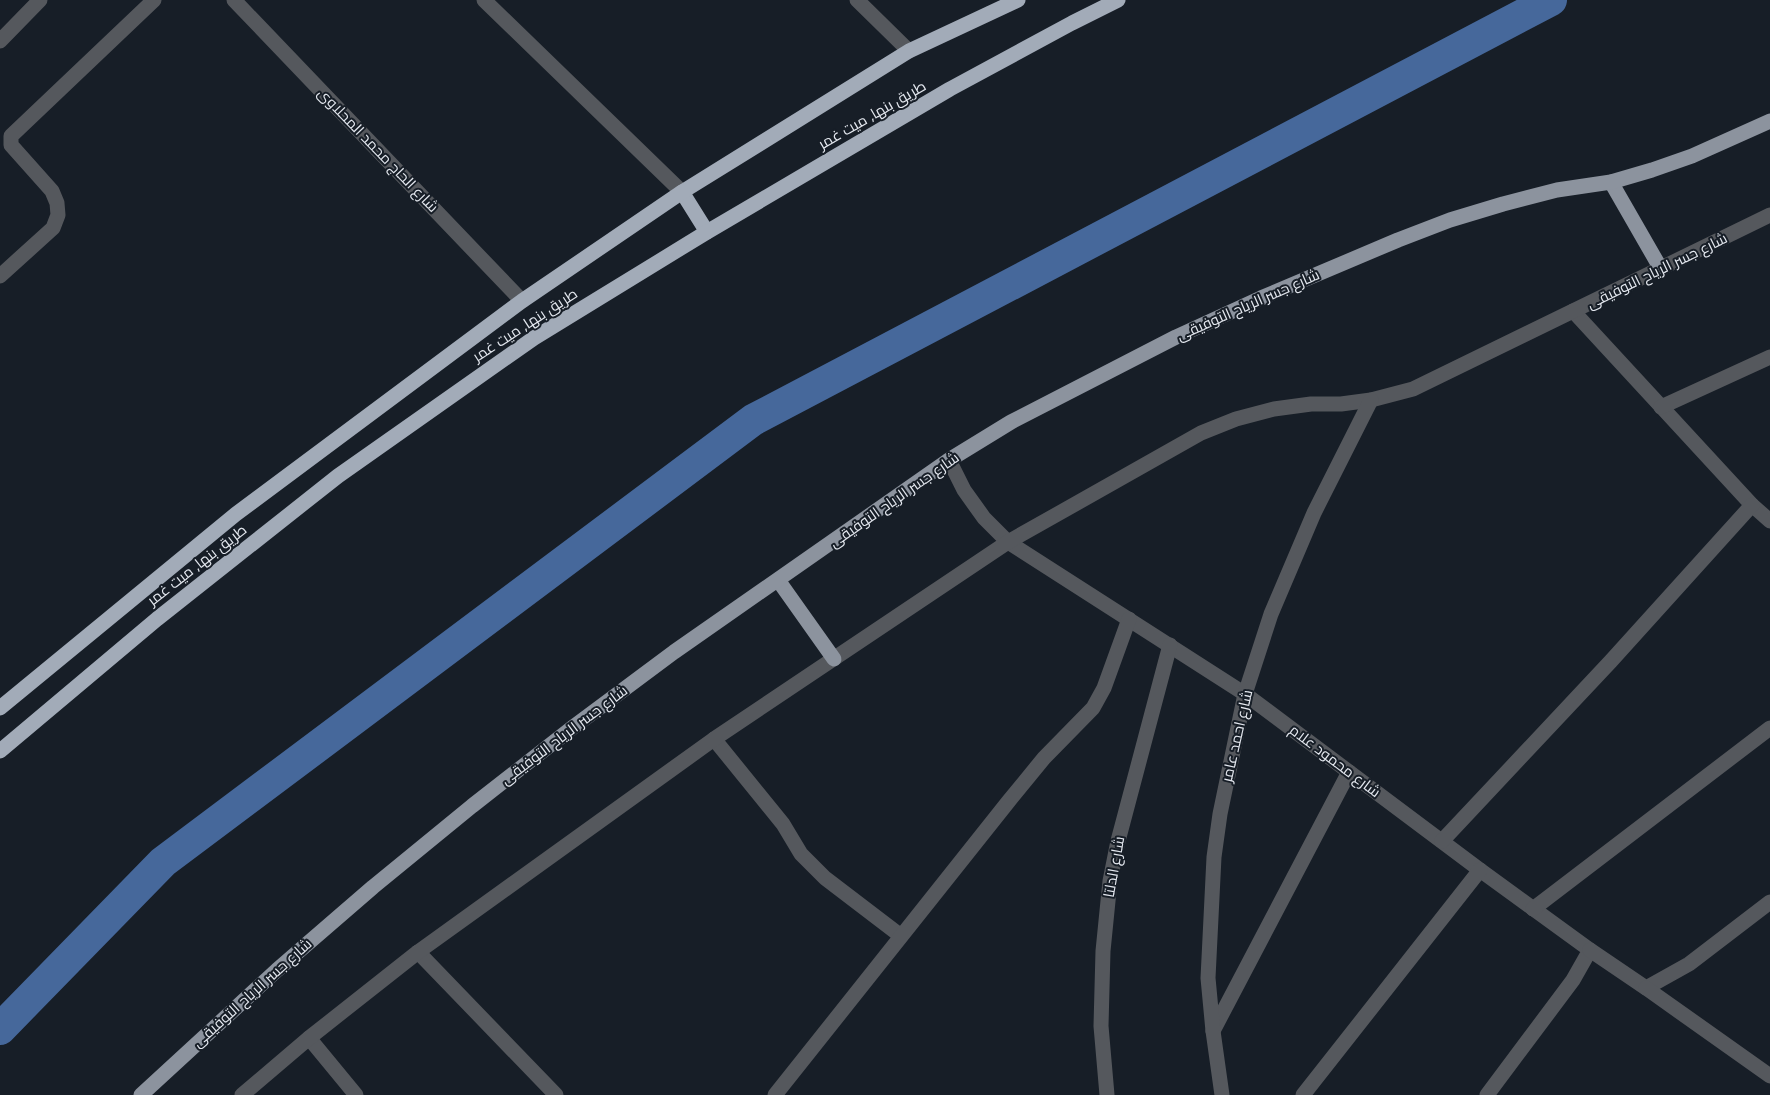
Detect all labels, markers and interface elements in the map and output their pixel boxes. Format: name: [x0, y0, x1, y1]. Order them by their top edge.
street label: طريق بنها, ميت غمر: [814, 77, 930, 154]
street label: شارع الحاج محمد المحلاوى: [312, 84, 442, 217]
street label: شارع جسر الرياح التوفيقى: [1584, 229, 1731, 315]
street label: شارع جسر الرياح التوفيقى: [1174, 265, 1323, 346]
street label: طريق بنها, ميت غمر: [468, 284, 581, 367]
street label: شارع جسر الرياح التوفيقى: [826, 448, 963, 553]
street label: طريق بنها, ميت غمر: [143, 521, 251, 611]
street label: شارع جسر الرياح التوفيقى: [497, 681, 632, 790]
street label: شارع احمد عامر: [1217, 688, 1258, 785]
street label: شارع محمود علام: [1285, 721, 1384, 803]
street label: شارع الدلتا: [1100, 835, 1130, 899]
street label: شارع جسر الرياح التوفيقى: [189, 935, 317, 1053]

